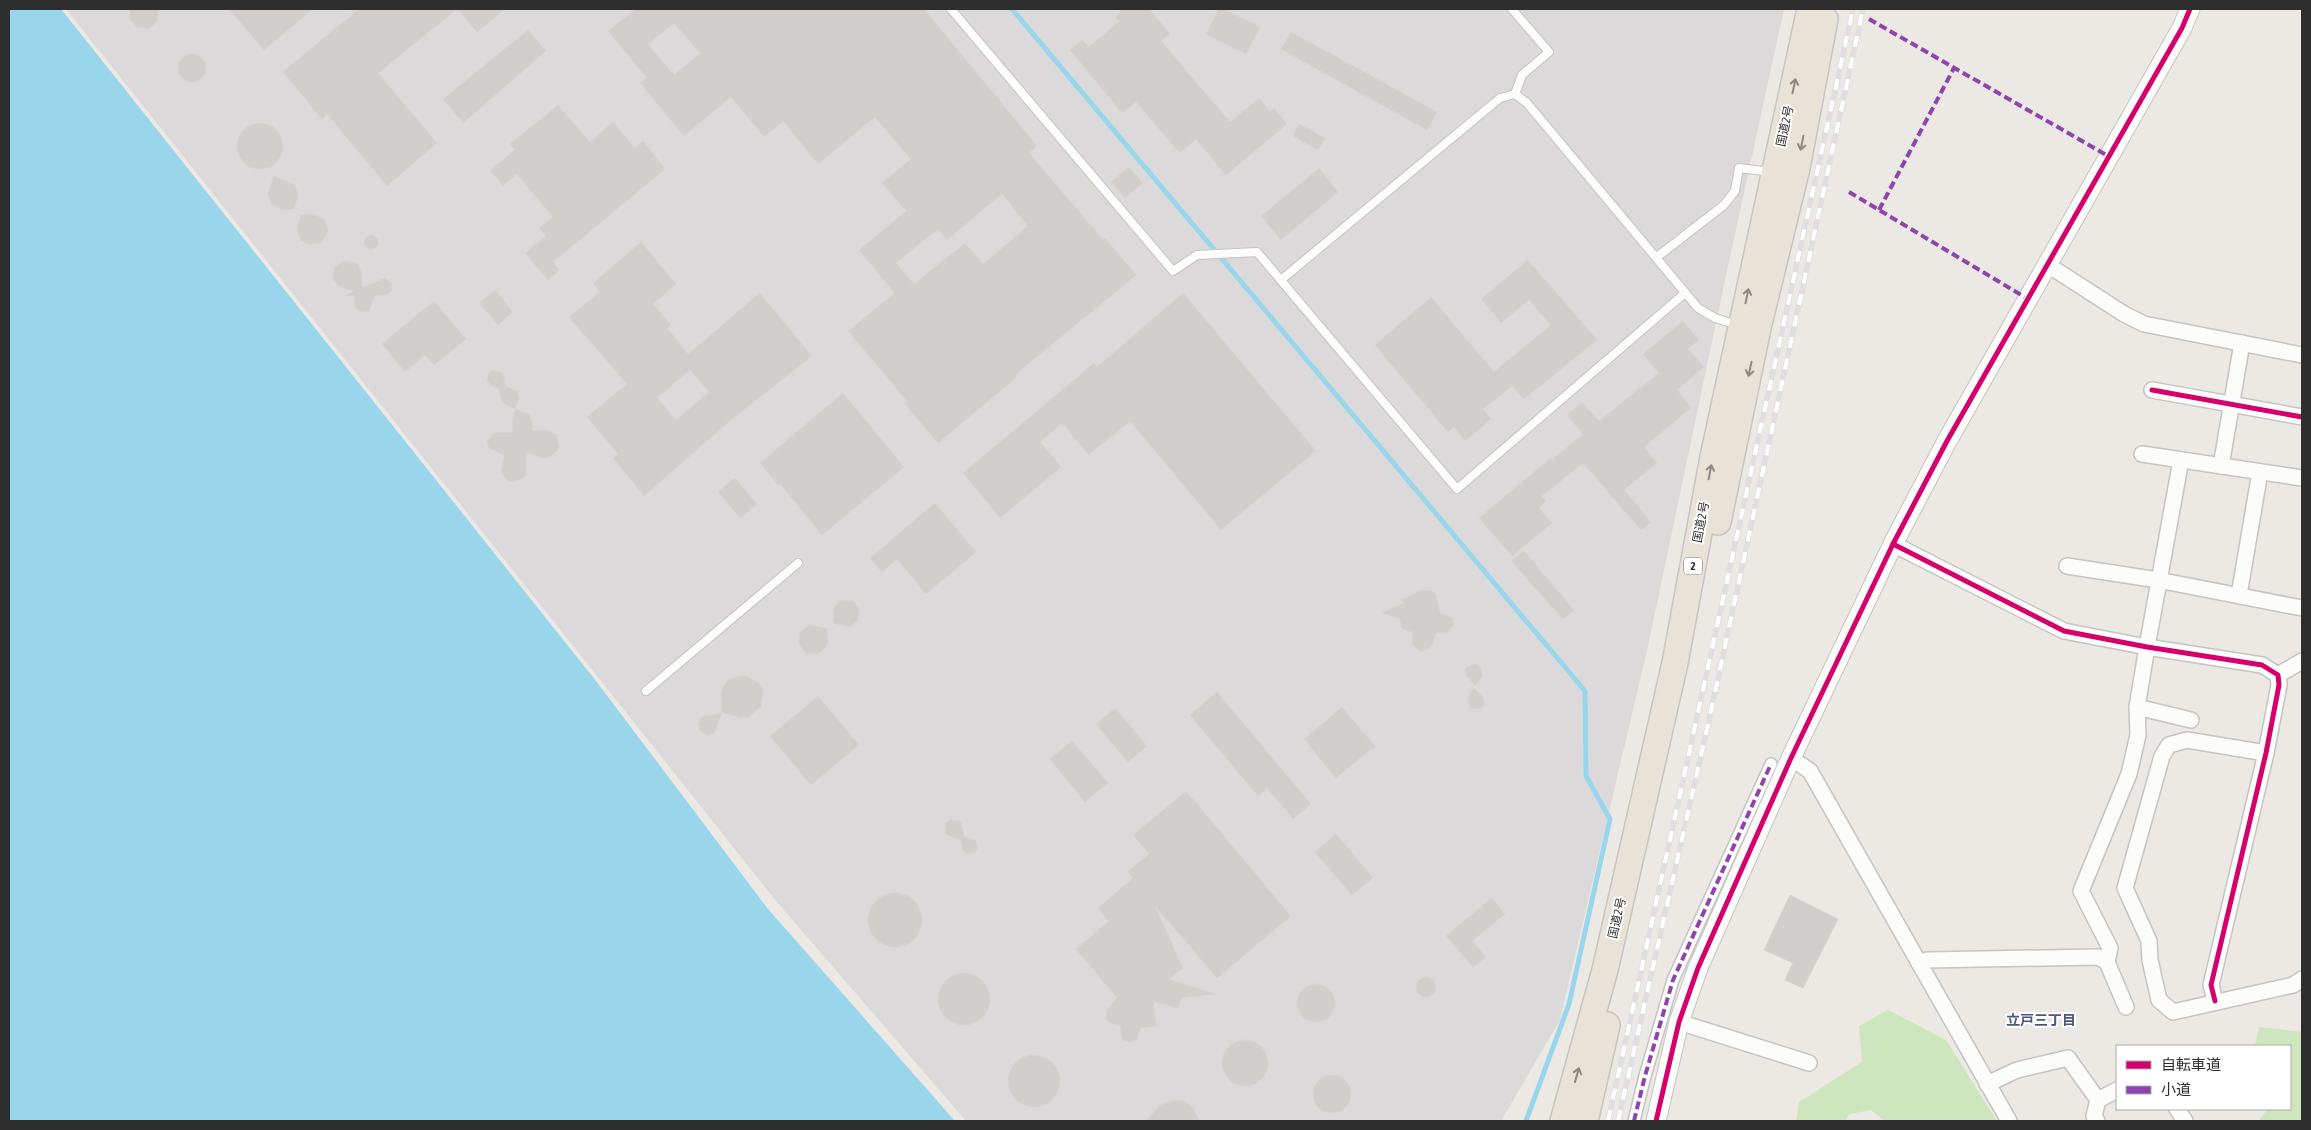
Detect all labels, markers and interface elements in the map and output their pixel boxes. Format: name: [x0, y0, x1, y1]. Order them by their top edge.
one-way arrow: [1789, 78, 1799, 94]
street label: 国道2号: [1774, 104, 1796, 148]
one-way arrow: [1796, 134, 1806, 150]
one-way arrow: [1743, 288, 1753, 304]
one-way arrow: [1744, 361, 1754, 377]
one-way arrow: [1706, 464, 1716, 480]
street label: 国道2号: [1690, 500, 1712, 544]
road number: 2: [1684, 558, 1702, 574]
street label: 国道2号: [1605, 896, 1629, 940]
district label: 立戸三丁目: [2006, 1012, 2076, 1028]
legend: [2116, 1045, 2291, 1110]
text: 自転車道: [2161, 1056, 2221, 1073]
one-way arrow: [1573, 1067, 1583, 1083]
text: 小道: [2161, 1081, 2191, 1098]

